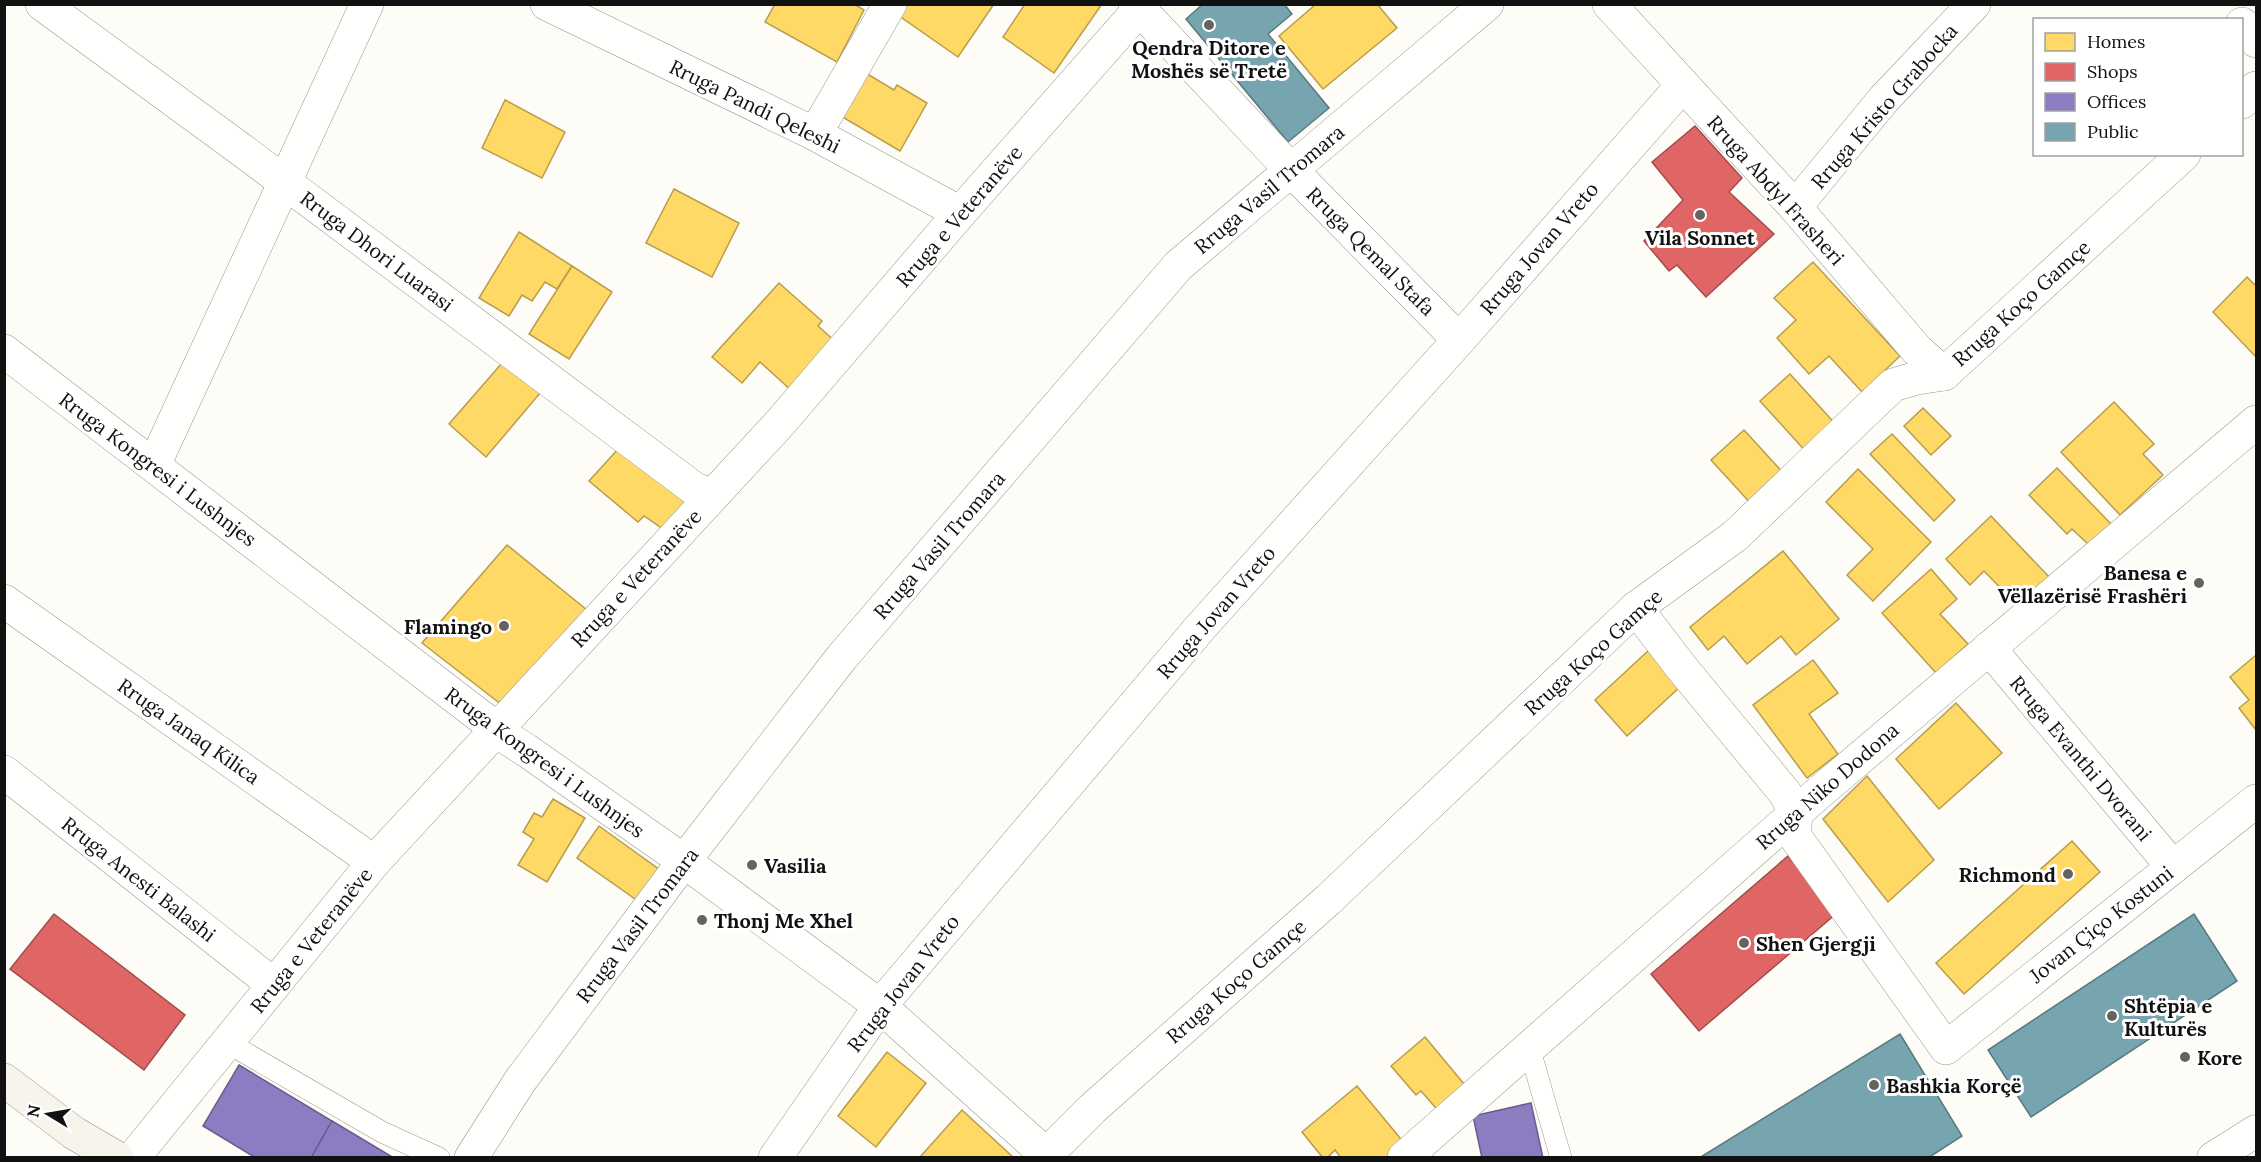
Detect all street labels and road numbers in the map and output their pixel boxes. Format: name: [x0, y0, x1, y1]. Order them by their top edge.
street label: Rruga Kristo Grabocka: [1805, 18, 1963, 194]
street label: Rruga Pandi Qeleshi: [666, 54, 844, 158]
street label: Rruga Abdyl Frasheri: [1702, 110, 1850, 270]
street label: Rruga Vasil Tromara: [1189, 119, 1349, 259]
street label: Rruga e Veteranëve: [891, 140, 1028, 292]
street label: Rruga Jovan Vreto: [1475, 176, 1603, 320]
street label: Rruga Qemal Stafa: [1301, 181, 1441, 321]
street label: Rruga Dhori Luarasi: [296, 185, 458, 317]
street label: Rruga Koço Gamçe: [1947, 234, 2095, 372]
street label: Rruga Kongresi i Lushnjes: [54, 387, 262, 551]
street label: Rruga Vasil Tromara: [868, 466, 1010, 624]
street label: Rruga e Veteranëve: [565, 504, 707, 652]
street label: Rruga Jovan Vreto: [1152, 540, 1280, 684]
street label: Rruga Koço Gamçe: [1519, 583, 1667, 721]
street label: Rruga Evanthi Dvorani: [2005, 670, 2157, 846]
street label: Rruga Janaq Kilica: [113, 673, 265, 789]
street label: Rruga Kongresi i Lushnjes: [440, 681, 650, 843]
street label: Rruga Niko Dodona: [1751, 717, 1903, 855]
street label: Rruga Anesti Balashi: [57, 811, 221, 947]
street label: Rruga Vasil Tromara: [570, 842, 704, 1008]
street label: Jovan Çiço Kostuni: [2023, 860, 2178, 988]
street label: Rruga e Veteranëve: [245, 862, 377, 1018]
street label: Rruga Jovan Vreto: [841, 909, 965, 1057]
street label: Rruga Koço Gamçe: [1161, 913, 1311, 1049]

